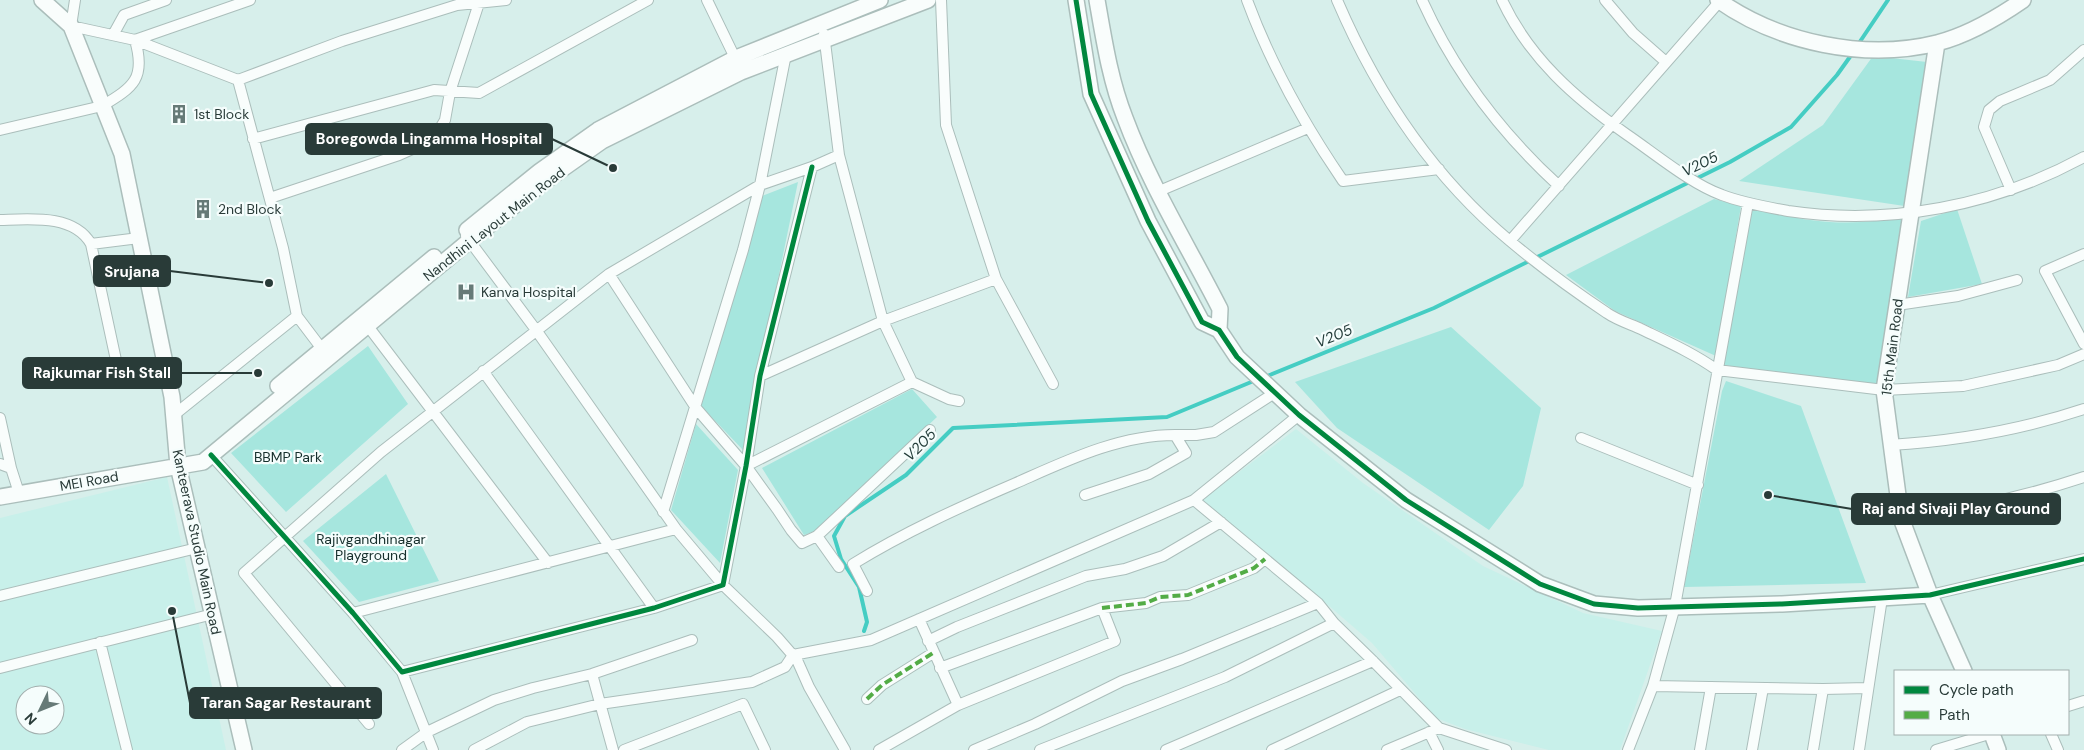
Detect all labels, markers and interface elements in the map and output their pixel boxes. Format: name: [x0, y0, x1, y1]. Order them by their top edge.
building icon: 1st Block: [168, 103, 190, 125]
place label: 1st Block: [194, 105, 249, 123]
callout: Boregowda Lingamma Hospital: [306, 124, 552, 154]
text: Boregowda Lingamma Hospital: [316, 129, 542, 149]
water label: V205: [1678, 147, 1722, 181]
street label: Nandhini Layout Main Road: [419, 163, 569, 285]
building icon: 2nd Block: [192, 198, 214, 220]
place label: 2nd Block: [218, 200, 282, 218]
callout: Srujana: [94, 256, 170, 286]
text: Srujana: [104, 262, 160, 282]
hospital icon: Kanva Hospital: [455, 281, 477, 303]
place label: Kanva Hospital: [481, 283, 576, 301]
street label: 15th Main Road: [1877, 298, 1907, 396]
water label: V205: [1313, 320, 1355, 352]
callout: Rajkumar Fish Stall: [23, 358, 181, 388]
text: Rajkumar Fish Stall: [33, 363, 171, 383]
water label: V205: [899, 424, 941, 466]
street label: Kanteerava Studio Main Road: [169, 448, 225, 636]
park label: BBMP Park: [254, 448, 322, 466]
street label: MEI Road: [58, 467, 120, 495]
callout: Raj and Sivaji Play Ground: [1852, 494, 2060, 524]
text: Raj and Sivaji Play Ground: [1862, 499, 2050, 519]
park label: Rajivgandhinagar Playground: [316, 530, 426, 564]
legend: [1894, 670, 2069, 735]
text: Cycle path: [1939, 680, 2014, 700]
north arrow: [15, 685, 65, 735]
callout: Taran Sagar Restaurant: [190, 688, 381, 718]
text: Taran Sagar Restaurant: [201, 693, 371, 713]
text: Path: [1939, 705, 1970, 725]
text: N: [20, 709, 41, 729]

